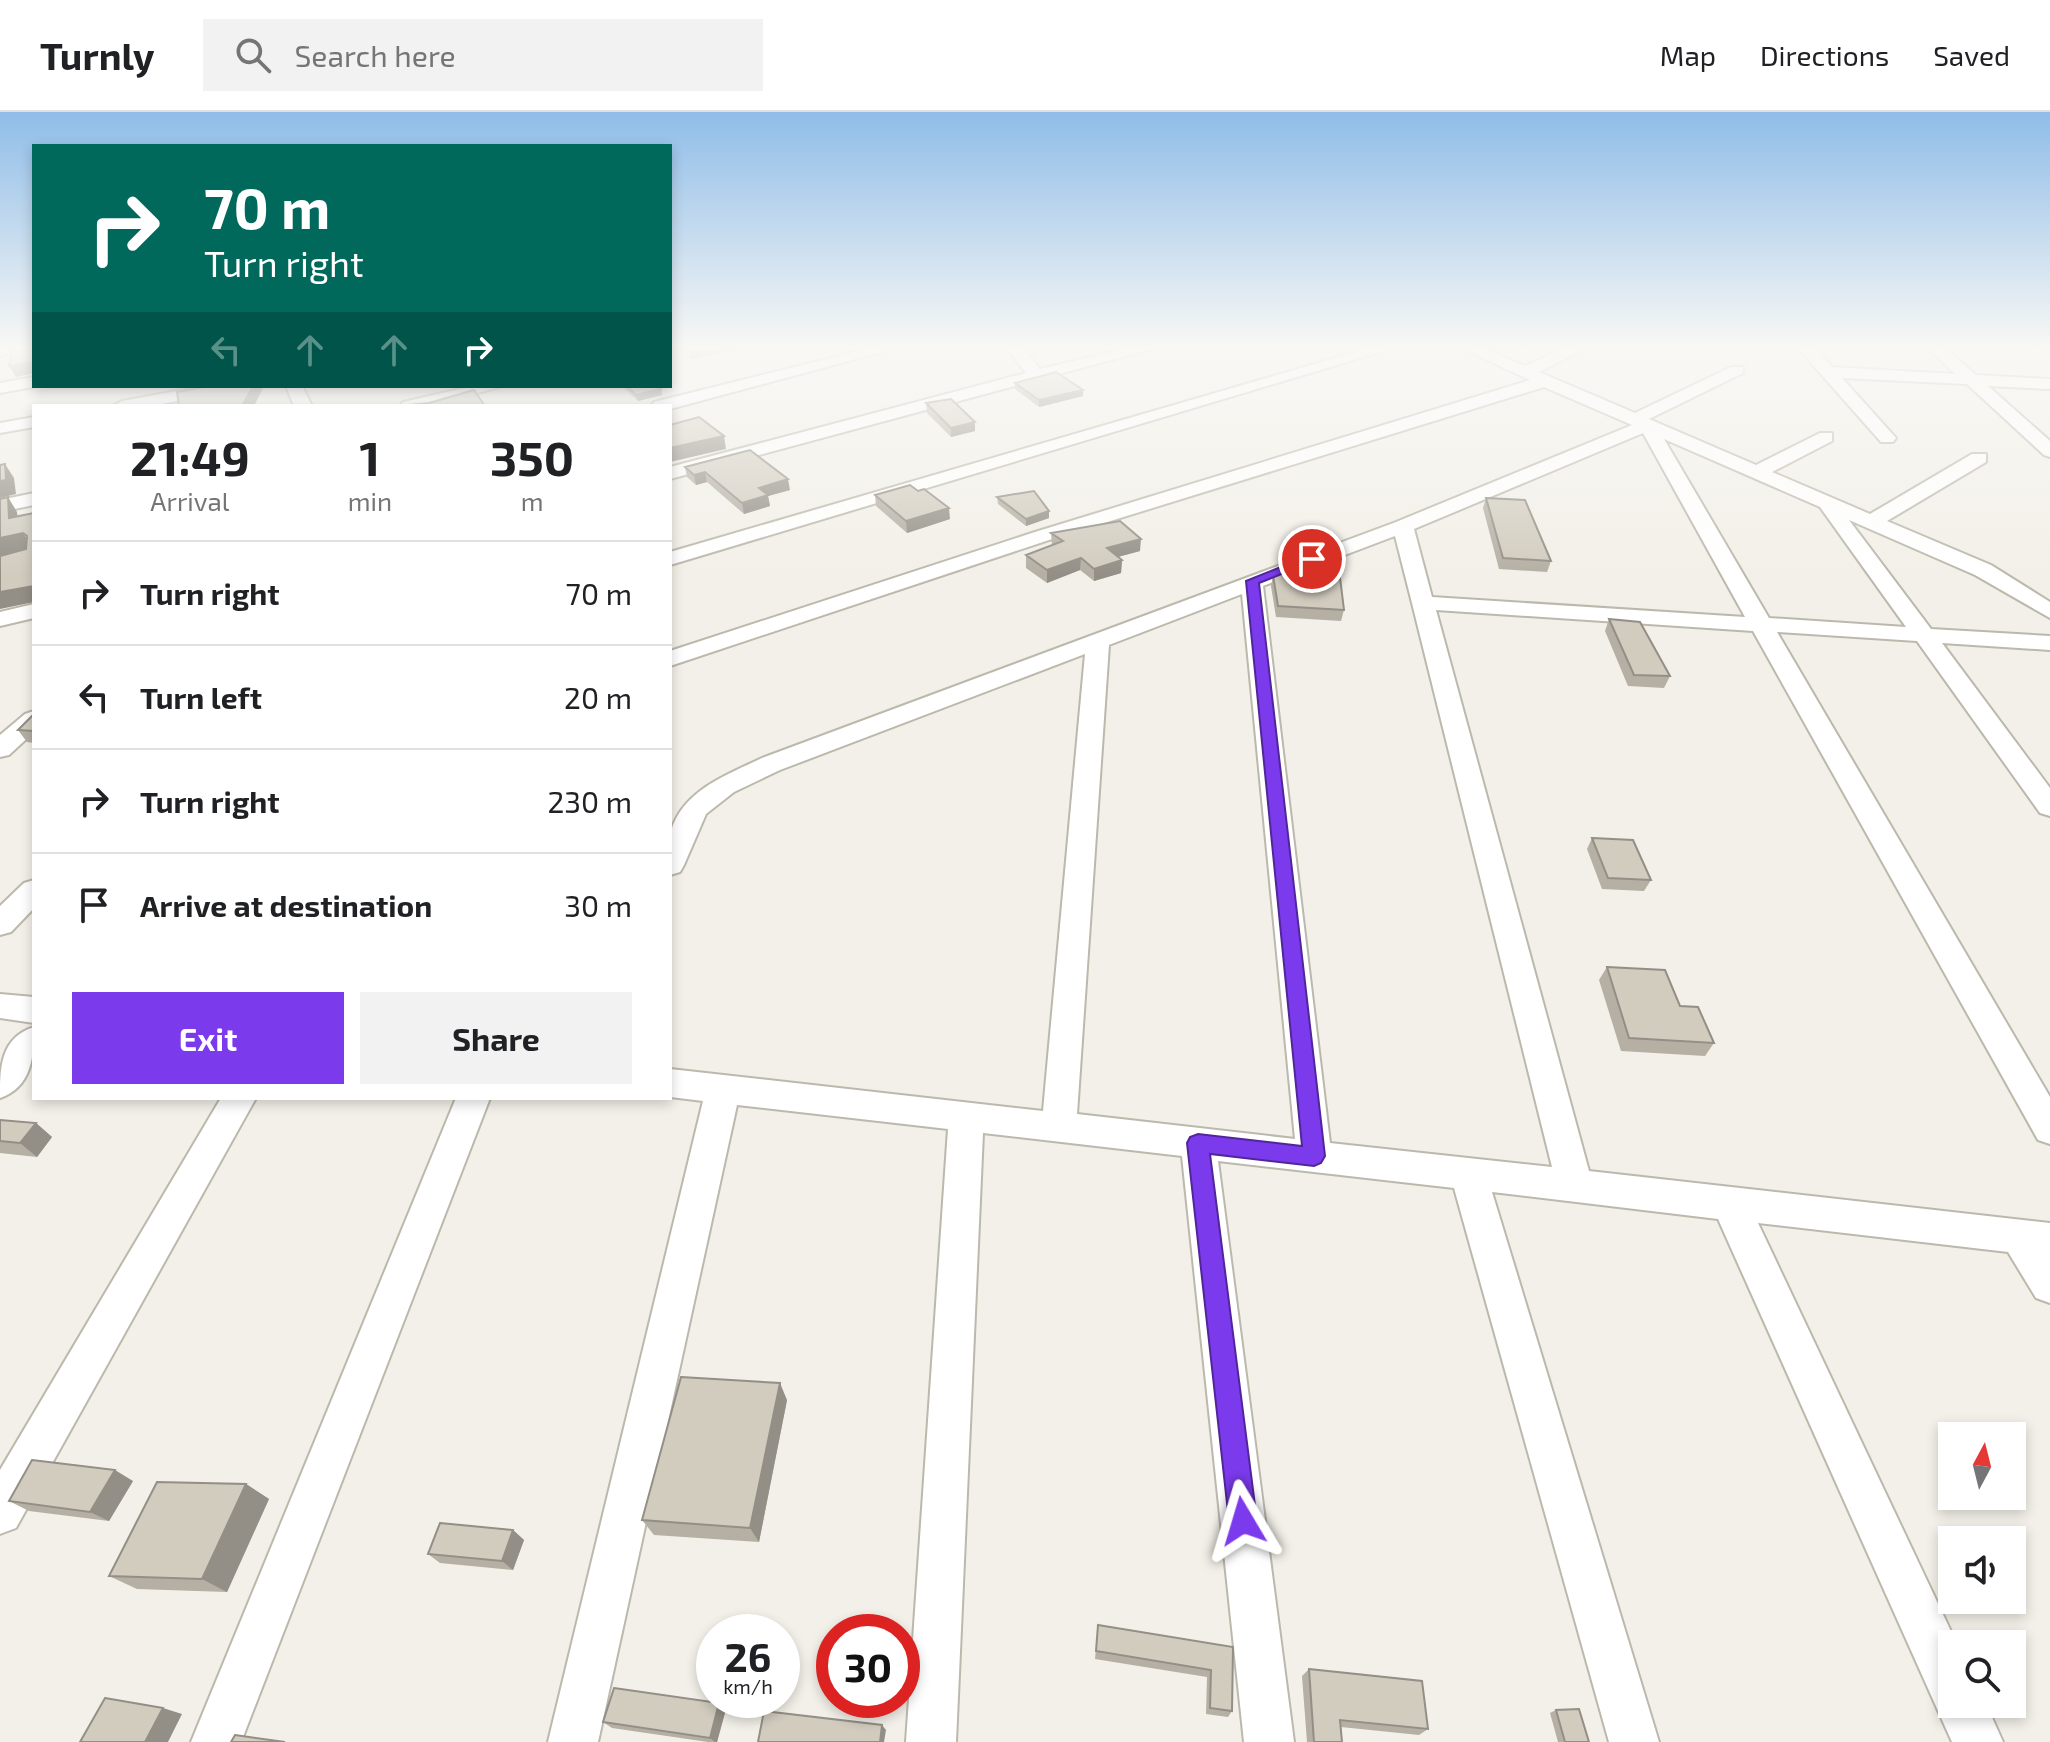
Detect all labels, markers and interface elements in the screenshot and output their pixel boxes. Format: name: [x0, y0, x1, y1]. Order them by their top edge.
search box: [203, 19, 763, 91]
text: Turnly: [40, 32, 155, 78]
icon: search: [231, 33, 275, 77]
text: Search here: [295, 37, 456, 73]
text: Map: [1660, 38, 1716, 72]
text: Directions: [1760, 38, 1889, 72]
text: Saved: [1933, 38, 2010, 72]
text: 70 m: [204, 173, 330, 240]
icon: right: [72, 176, 176, 280]
text: Turn right: [204, 241, 364, 284]
icon: left: [204, 328, 248, 372]
icon: ahead: [288, 328, 332, 372]
icon: ahead: [372, 328, 416, 372]
icon: right: [456, 328, 500, 372]
text: 21:49: [130, 428, 250, 486]
text: 1: [360, 428, 380, 486]
text: 350: [490, 428, 574, 486]
text: Arrival: [150, 485, 229, 516]
text: min: [348, 485, 392, 516]
text: m: [521, 485, 543, 516]
pin: [1278, 525, 1346, 593]
icon: arrive: [1290, 537, 1334, 581]
icon: right: [72, 571, 116, 615]
text: Turn right: [140, 575, 280, 611]
text: 70 m: [566, 575, 632, 611]
icon: left: [72, 675, 116, 719]
text: Turn left: [140, 679, 262, 715]
text: 20 m: [564, 679, 632, 715]
icon: right: [72, 779, 116, 823]
text: Turn right: [140, 783, 280, 819]
text: 230 m: [547, 783, 632, 819]
icon: arrive: [72, 883, 116, 927]
text: Arrive at destination: [140, 887, 432, 923]
text: 30 m: [564, 887, 632, 923]
button: Exit: [72, 992, 344, 1084]
button: Share: [360, 992, 632, 1084]
north arrow: [1938, 1422, 2026, 1510]
map controls: [1938, 1422, 2026, 1718]
position arrow: [1201, 1479, 1285, 1563]
button: sound: [1938, 1526, 2026, 1614]
speed limit sign: 30: [816, 1614, 920, 1718]
button: search: [1938, 1630, 2026, 1718]
text: 26: [725, 1632, 771, 1680]
text: km/h: [723, 1674, 773, 1698]

